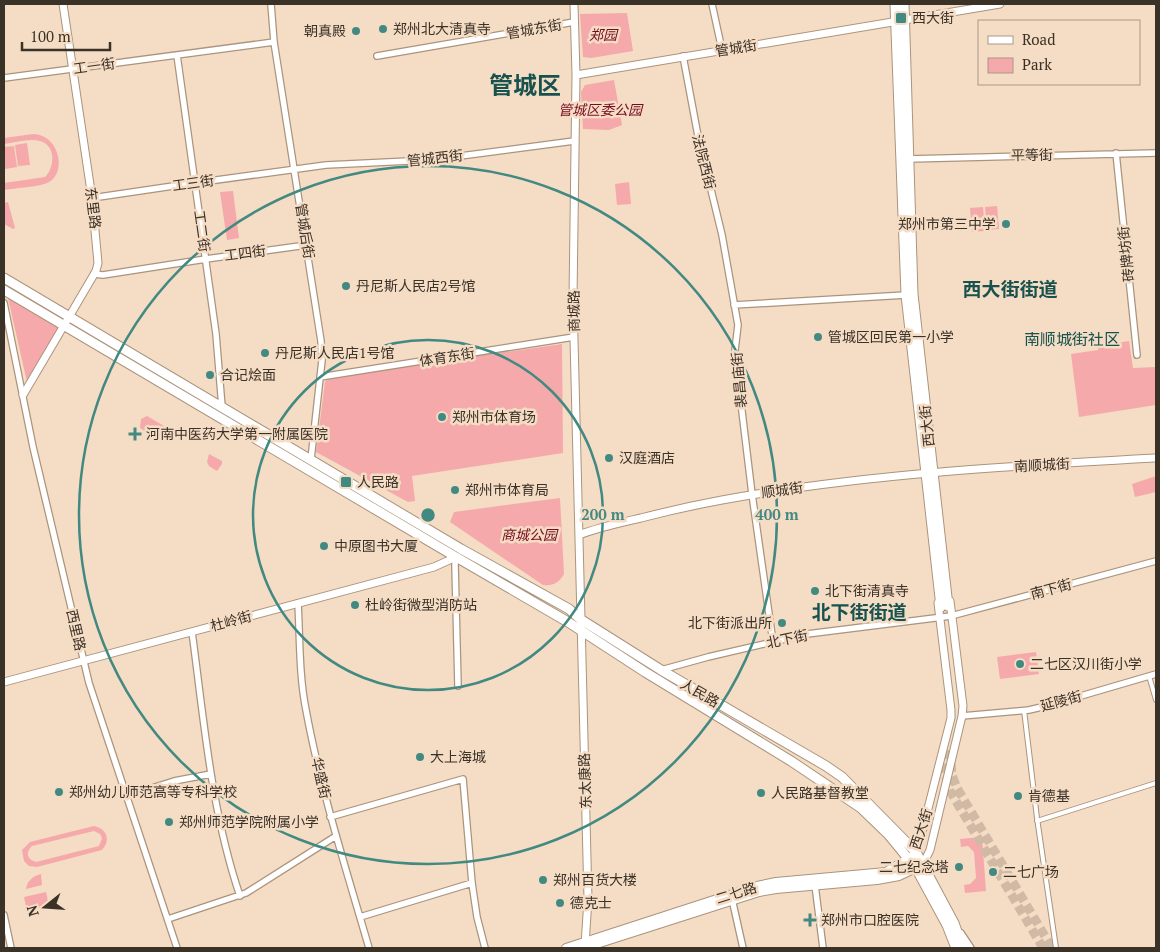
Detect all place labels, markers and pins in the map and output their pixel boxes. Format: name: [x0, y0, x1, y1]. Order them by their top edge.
place label: 西大街: [912, 8, 954, 27]
marker: 西大街: [894, 11, 908, 25]
place label: 郑州北大清真寺: [393, 19, 491, 38]
place label: 朝真殿: [304, 21, 346, 40]
marker: 郑州北大清真寺: [377, 23, 389, 35]
marker: 朝真殿: [350, 25, 362, 37]
place label: 郑州市第三中学: [898, 214, 996, 233]
marker: 郑州市第三中学: [1000, 218, 1012, 230]
place label: 丹尼斯人民店2号馆: [356, 276, 475, 295]
marker: 丹尼斯人民店2号馆: [340, 280, 352, 292]
place label: 管城区回民第一小学: [828, 327, 954, 346]
marker: 管城区回民第一小学: [812, 331, 824, 343]
place label: 丹尼斯人民店1号馆: [275, 343, 394, 362]
marker: 丹尼斯人民店1号馆: [259, 347, 271, 359]
place label: 合记烩面: [220, 365, 276, 384]
marker: 合记烩面: [204, 369, 216, 381]
place label: 郑州市体育场: [452, 407, 536, 426]
marker: 郑州市体育场: [436, 411, 448, 423]
place label: 河南中医药大学第一附属医院: [146, 424, 328, 443]
marker: 河南中医药大学第一附属医院: [128, 427, 142, 441]
place label: 汉庭酒店: [619, 448, 675, 467]
marker: 汉庭酒店: [603, 452, 615, 464]
place label: 人民路: [357, 472, 399, 491]
marker: 人民路: [339, 475, 353, 489]
place label: 郑州市体育局: [465, 480, 549, 499]
marker: 郑州市体育局: [449, 484, 461, 496]
centre of rings: [419, 506, 437, 524]
place label: 中原图书大厦: [334, 536, 418, 555]
marker: 中原图书大厦: [318, 540, 330, 552]
place label: 北下街清真寺: [825, 581, 909, 600]
marker: 北下街清真寺: [809, 585, 821, 597]
place label: 杜岭街微型消防站: [365, 595, 477, 614]
marker: 杜岭街微型消防站: [349, 599, 361, 611]
place label: 北下街派出所: [688, 613, 772, 632]
marker: 北下街派出所: [776, 617, 788, 629]
place label: 二七区汉川街小学: [1030, 654, 1142, 673]
marker: 二七区汉川街小学: [1014, 658, 1026, 670]
place label: 大上海城: [430, 747, 486, 766]
marker: 大上海城: [414, 751, 426, 763]
place label: 郑州幼儿师范高等专科学校: [69, 782, 237, 801]
place label: 人民路基督教堂: [771, 783, 869, 802]
marker: 郑州幼儿师范高等专科学校: [53, 786, 65, 798]
place label: 肯德基: [1028, 786, 1070, 805]
marker: 人民路基督教堂: [755, 787, 767, 799]
marker: 肯德基: [1012, 790, 1024, 802]
place label: 郑州师范学院附属小学: [179, 812, 319, 831]
marker: 郑州师范学院附属小学: [163, 816, 175, 828]
place label: 二七纪念塔: [879, 857, 949, 876]
marker: 二七纪念塔: [953, 861, 965, 873]
place label: 二七广场: [1003, 862, 1059, 881]
marker: 二七广场: [987, 866, 999, 878]
place label: 郑州百货大楼: [553, 870, 637, 889]
marker: 郑州百货大楼: [537, 874, 549, 886]
place label: 德克士: [570, 893, 612, 912]
marker: 德克士: [554, 897, 566, 909]
place label: 郑州市口腔医院: [821, 910, 919, 929]
marker: 郑州市口腔医院: [803, 913, 817, 927]

